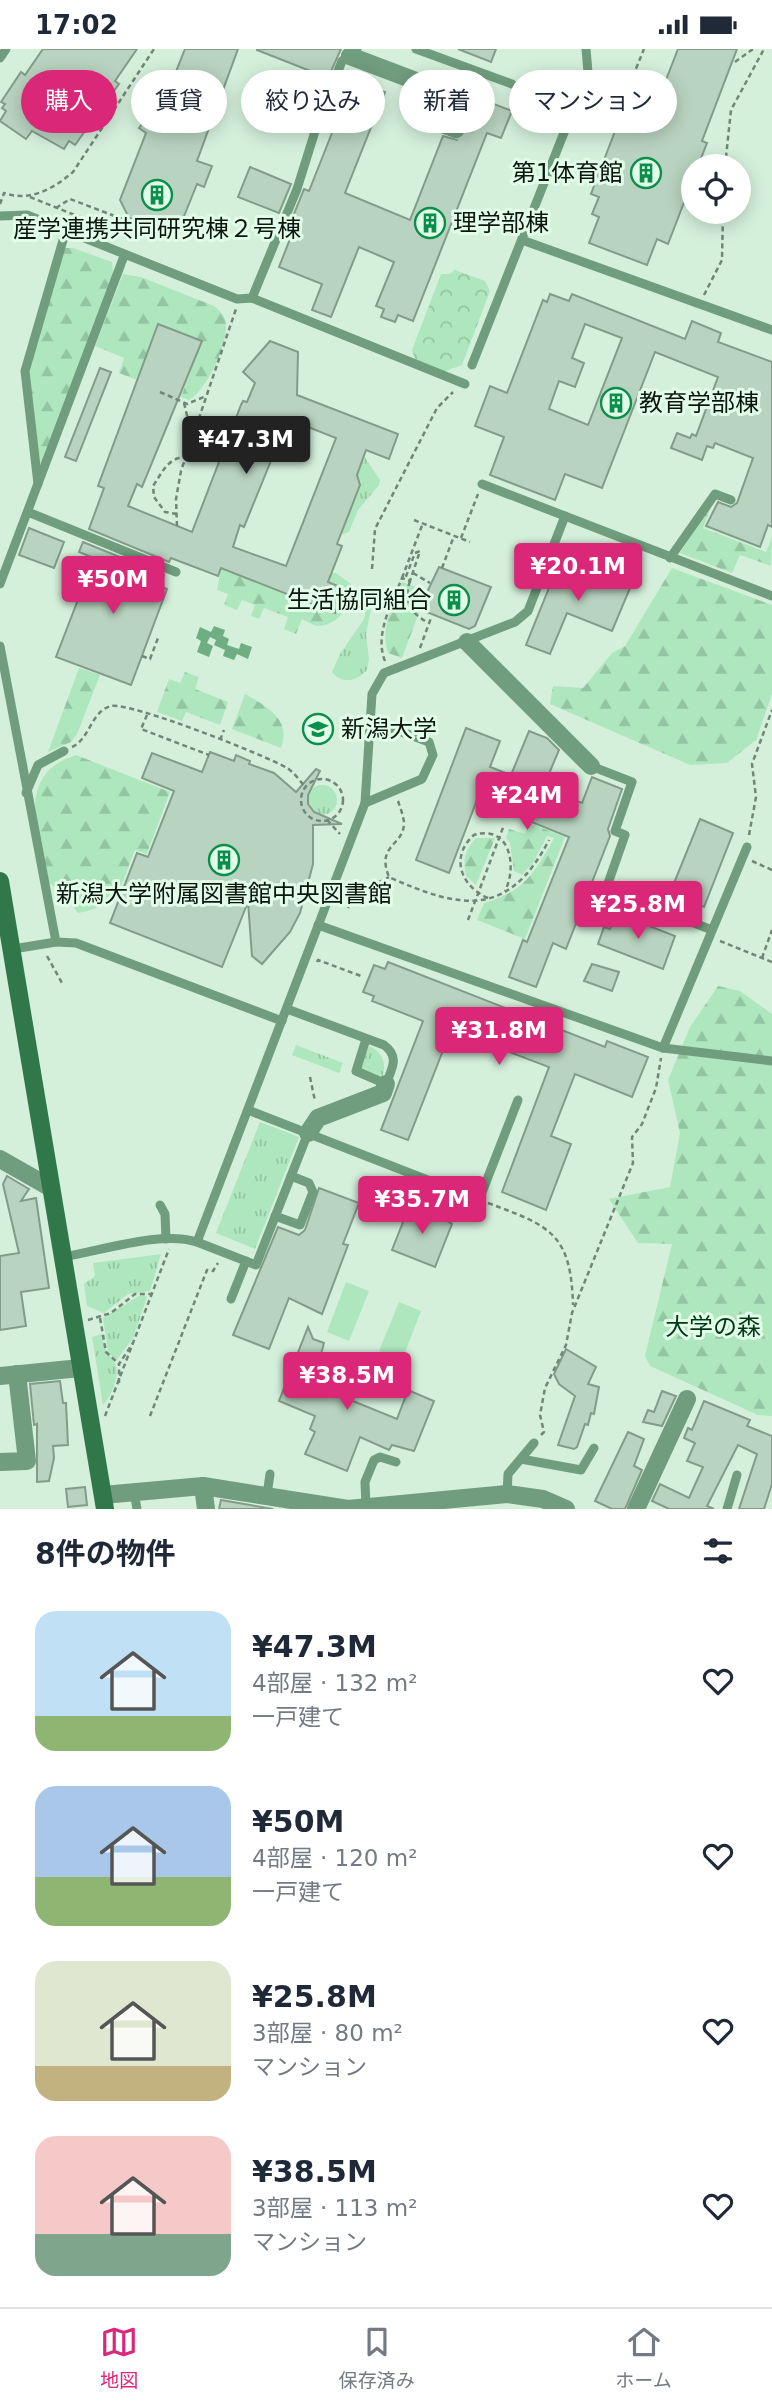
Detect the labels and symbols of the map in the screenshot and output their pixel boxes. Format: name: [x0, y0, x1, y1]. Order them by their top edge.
building icon: 第1体育館: [629, 156, 663, 190]
place label: 第1体育館: [512, 159, 623, 187]
building icon: 産学連携共同研究棟２号棟: [140, 178, 174, 212]
building icon: 理学部棟: [413, 206, 447, 240]
place label: 理学部棟: [453, 209, 549, 237]
place label: 産学連携共同研究棟２号棟: [13, 215, 301, 243]
building icon: 教育学部棟: [599, 386, 633, 420]
place label: 教育学部棟: [639, 389, 759, 417]
pin: ¥47.3M: [189, 417, 303, 476]
pin: ¥20.1M: [521, 543, 635, 603]
pin: ¥50M: [72, 557, 154, 616]
building icon: 生活協同組合: [437, 583, 471, 617]
place label: 生活協同組合: [287, 586, 431, 614]
school or university icon: 新潟大学: [301, 712, 335, 746]
place label: 新潟大学: [341, 715, 437, 743]
pin: ¥24M: [486, 773, 568, 832]
building icon: 新潟大学附属図書館中央図書館: [207, 843, 241, 877]
place label: 新潟大学附属図書館中央図書館: [56, 880, 392, 908]
pin: ¥25.8M: [581, 881, 695, 941]
pin: ¥31.8M: [442, 1007, 556, 1067]
pin: ¥35.7M: [365, 1177, 479, 1236]
park label: 大学の森: [665, 1313, 761, 1341]
pin: ¥38.5M: [290, 1353, 404, 1412]

